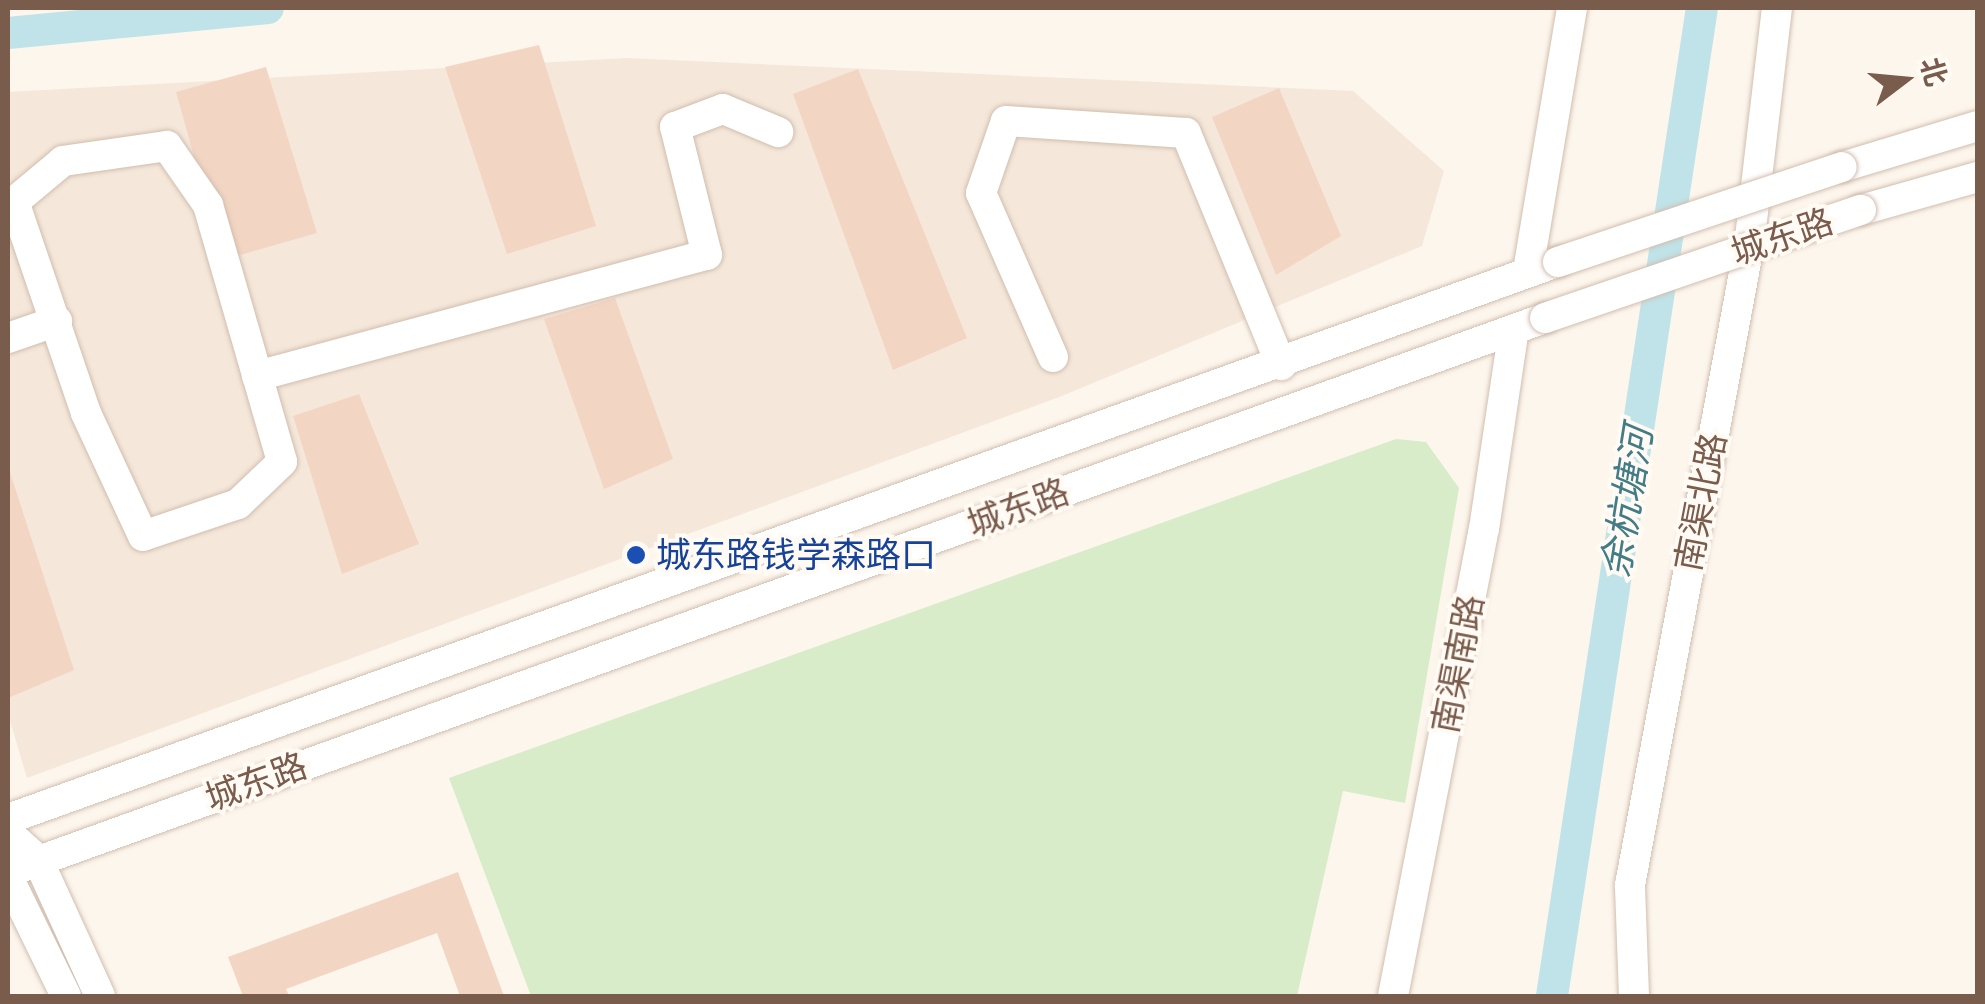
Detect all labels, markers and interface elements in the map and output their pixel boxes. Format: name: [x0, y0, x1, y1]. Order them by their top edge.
north arrow: [1855, 30, 1955, 130]
text: 北: [1914, 54, 1954, 90]
street label: 城东路: [1726, 200, 1838, 274]
water label: 余杭塘河: [1593, 423, 1661, 581]
street label: 南渠北路: [1667, 429, 1735, 575]
street label: 城东路: [961, 470, 1075, 546]
place label: 城东路钱学森路口: [656, 534, 936, 576]
marker: 城东路钱学森路口: [625, 544, 647, 566]
street label: 南渠南路: [1424, 591, 1492, 737]
street label: 城东路: [199, 744, 313, 820]

